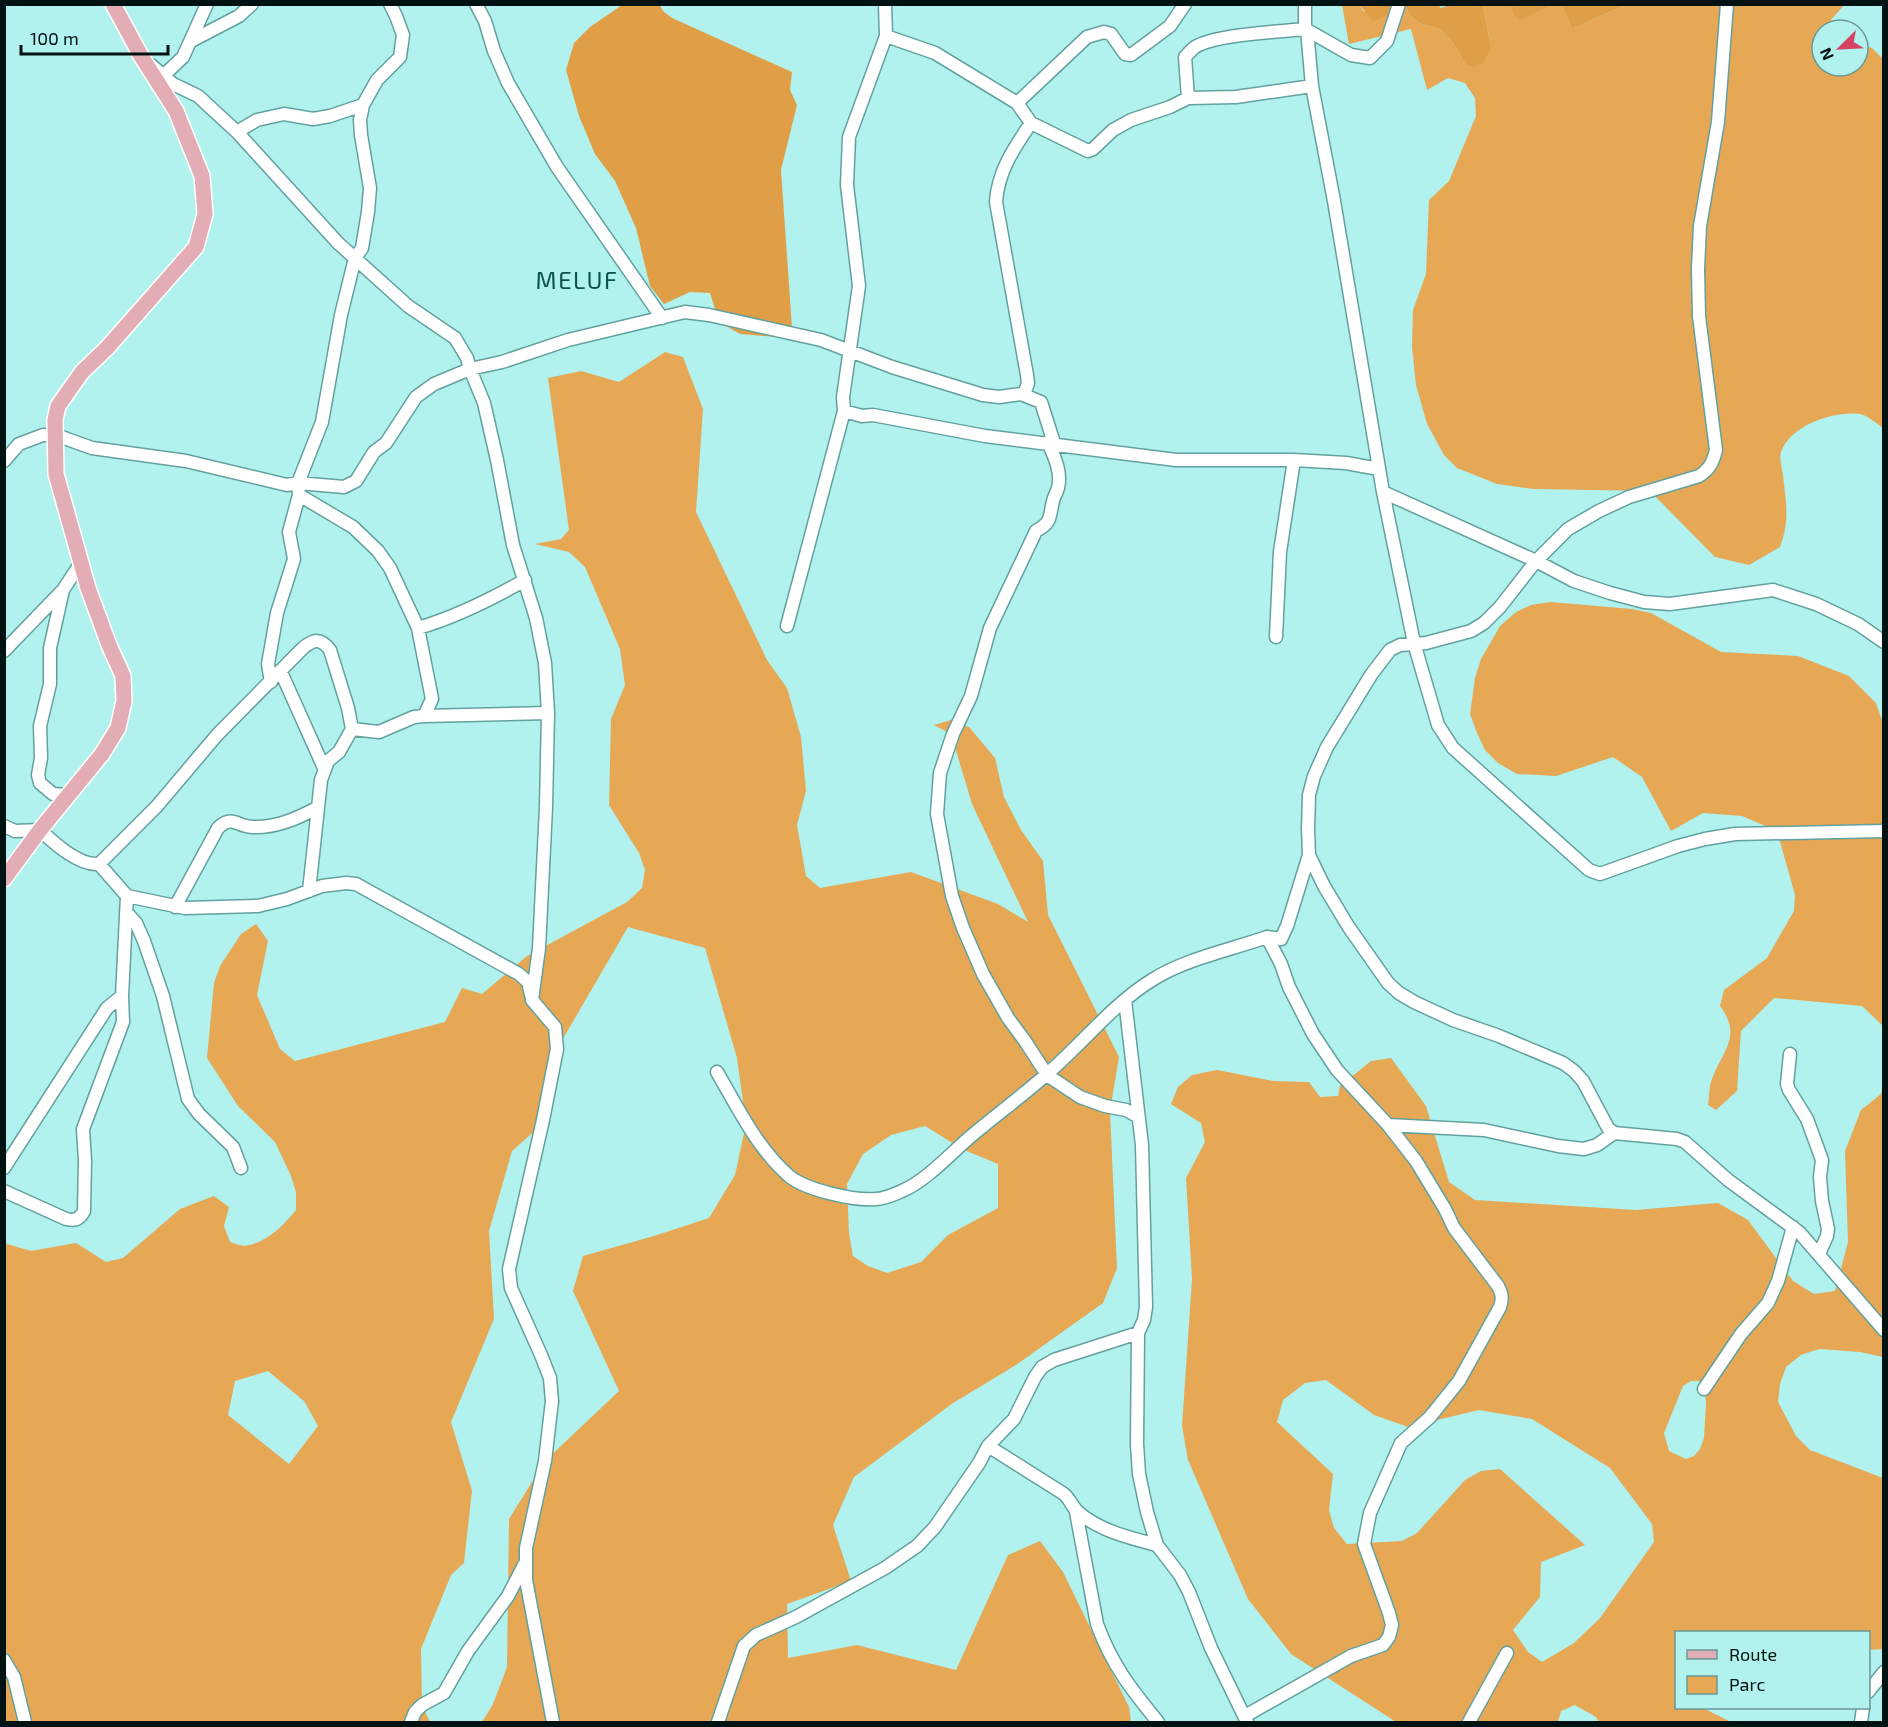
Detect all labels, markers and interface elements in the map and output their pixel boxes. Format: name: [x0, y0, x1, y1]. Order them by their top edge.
scale bar: [21, 18, 168, 56]
north arrow: [1810, 18, 1870, 78]
text: 100 m: [30, 27, 79, 49]
text: N: [1815, 45, 1837, 63]
district label: MELUF: [536, 265, 618, 294]
legend: [1675, 1631, 1870, 1709]
text: Route: [1729, 1643, 1777, 1665]
text: Parc: [1729, 1673, 1765, 1695]

